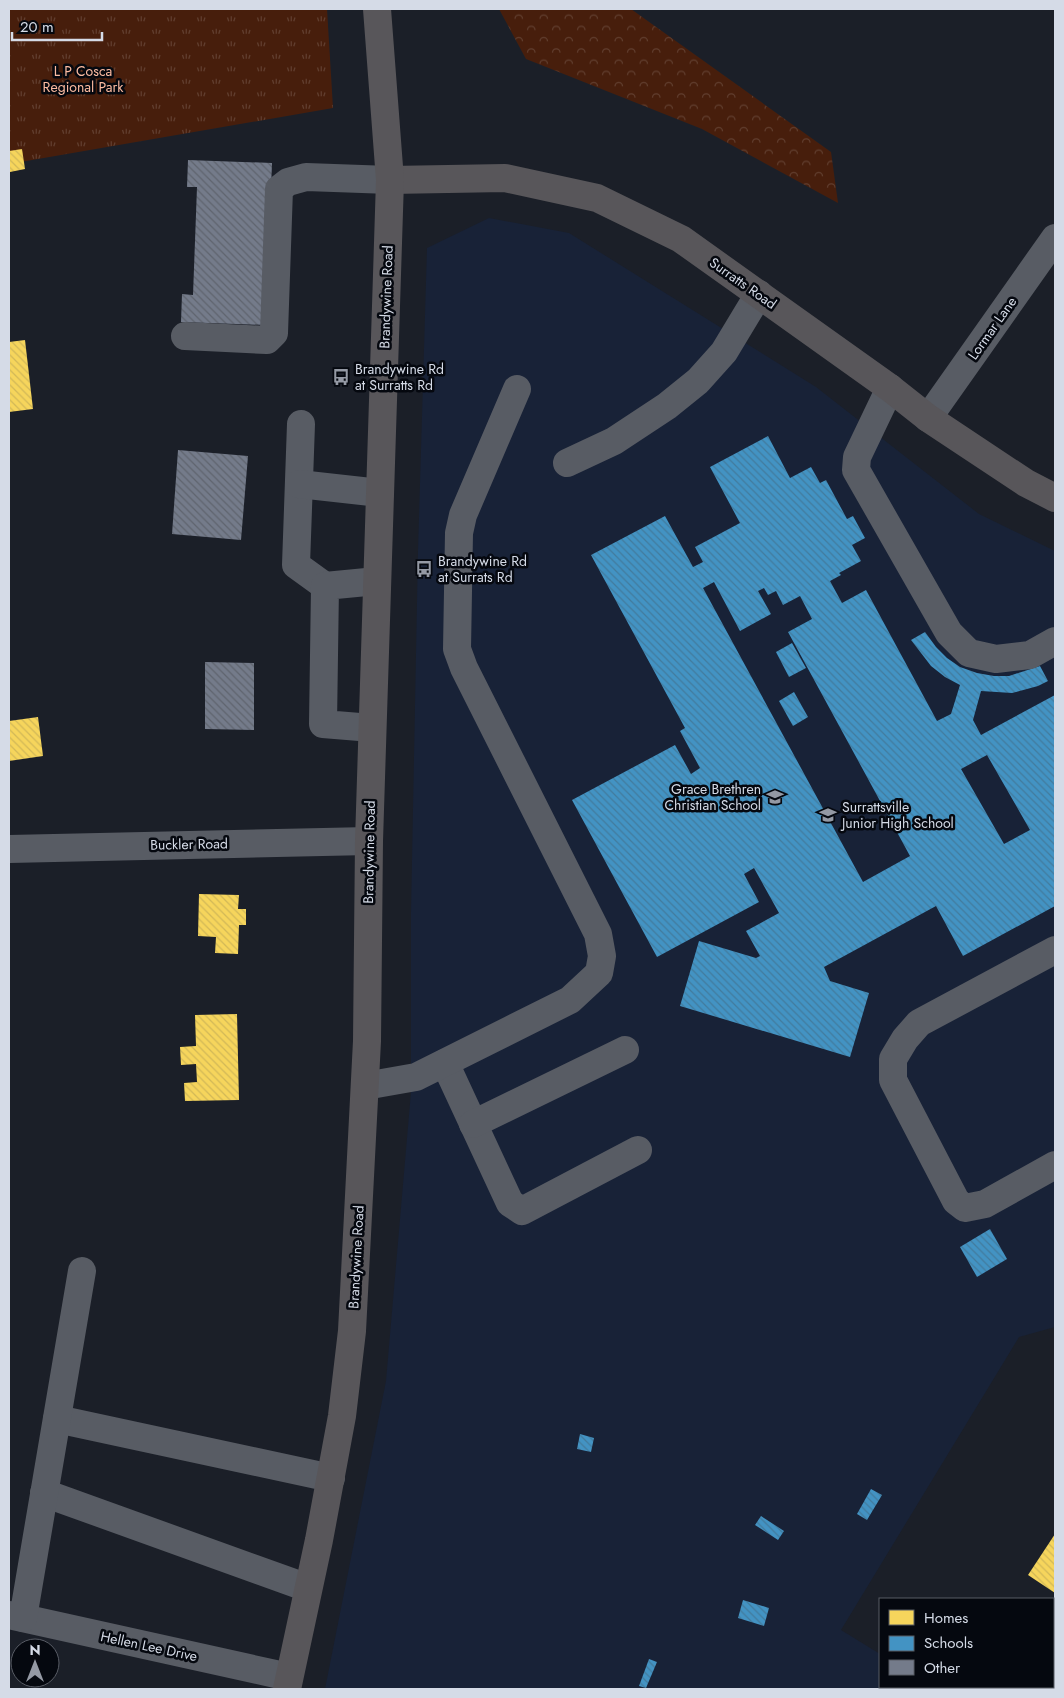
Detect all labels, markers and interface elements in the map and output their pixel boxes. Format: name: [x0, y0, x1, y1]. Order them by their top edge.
scale bar: [12, 10, 102, 42]
text: 20 m: [20, 16, 54, 38]
park label: L P Cosca Regional Park: [43, 61, 124, 97]
street label: Brandywine Road: [374, 245, 398, 349]
street label: Surratts Road: [705, 252, 781, 314]
street label: Lormar Lane: [963, 292, 1021, 364]
place label: Brandywine Rd at Surratts Rd: [355, 359, 444, 395]
bus stop icon: Brandywine Rd at Surratts Rd: [331, 367, 351, 387]
place label: Brandywine Rd at Surrats Rd: [438, 551, 527, 587]
bus stop icon: Brandywine Rd at Surrats Rd: [414, 559, 434, 579]
place label: Grace Brethren Christian School: [664, 779, 761, 815]
school or university icon: Grace Brethren Christian School: [765, 787, 785, 807]
place label: Surrattsville Junior High School: [840, 797, 954, 833]
street label: Brandywine Road: [358, 800, 380, 904]
school or university icon: Surrattsville Junior High School: [818, 805, 838, 825]
street label: Buckler Road: [150, 833, 228, 855]
street label: Brandywine Road: [343, 1205, 369, 1309]
legend: [879, 1598, 1054, 1688]
text: Homes: [924, 1607, 968, 1629]
street label: Hellen Lee Drive: [99, 1626, 199, 1666]
text: Schools: [924, 1632, 973, 1654]
north arrow: [10, 1638, 60, 1688]
text: N: [29, 1640, 41, 1660]
text: Other: [924, 1657, 961, 1679]

